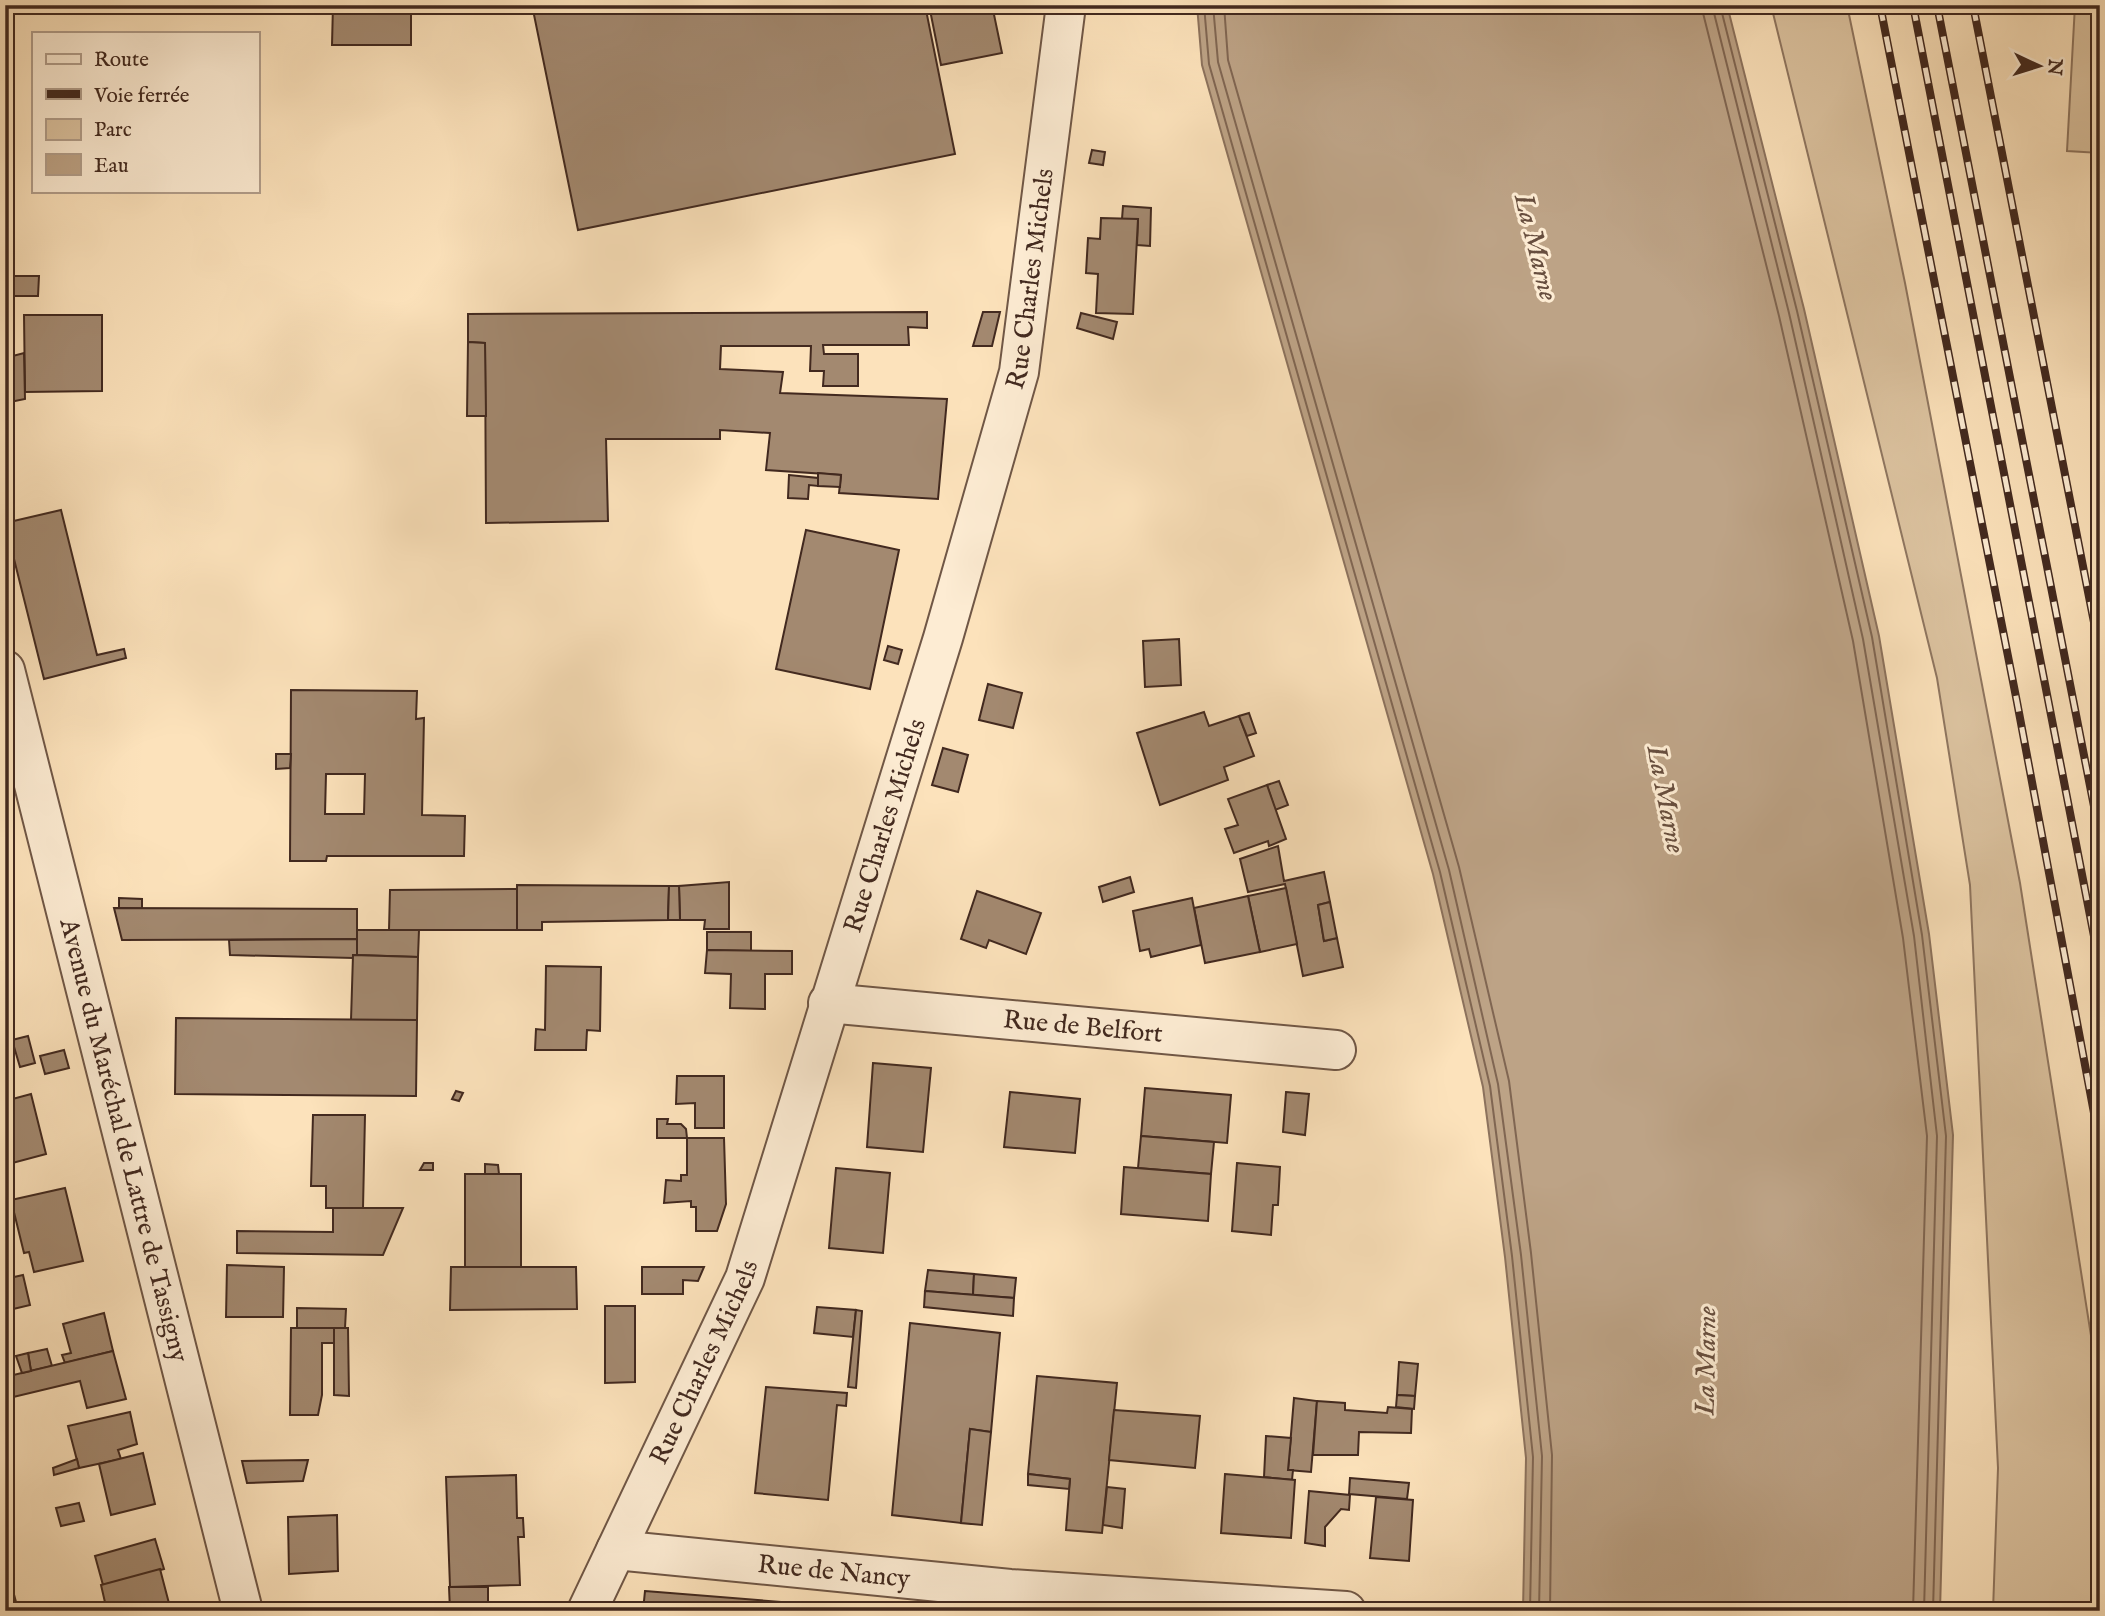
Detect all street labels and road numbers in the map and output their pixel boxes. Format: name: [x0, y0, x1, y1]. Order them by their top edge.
street label: Rue Charles Michels: [998, 167, 1061, 393]
street label: Rue Charles Michels: [836, 715, 934, 937]
street label: Avenue du Maréchal de Lattre de Tassigny: [52, 914, 196, 1366]
street label: Rue de Belfort: [1002, 1003, 1164, 1050]
street label: Rue Charles Michels: [642, 1256, 766, 1470]
street label: Rue de Nancy: [756, 1548, 912, 1596]

